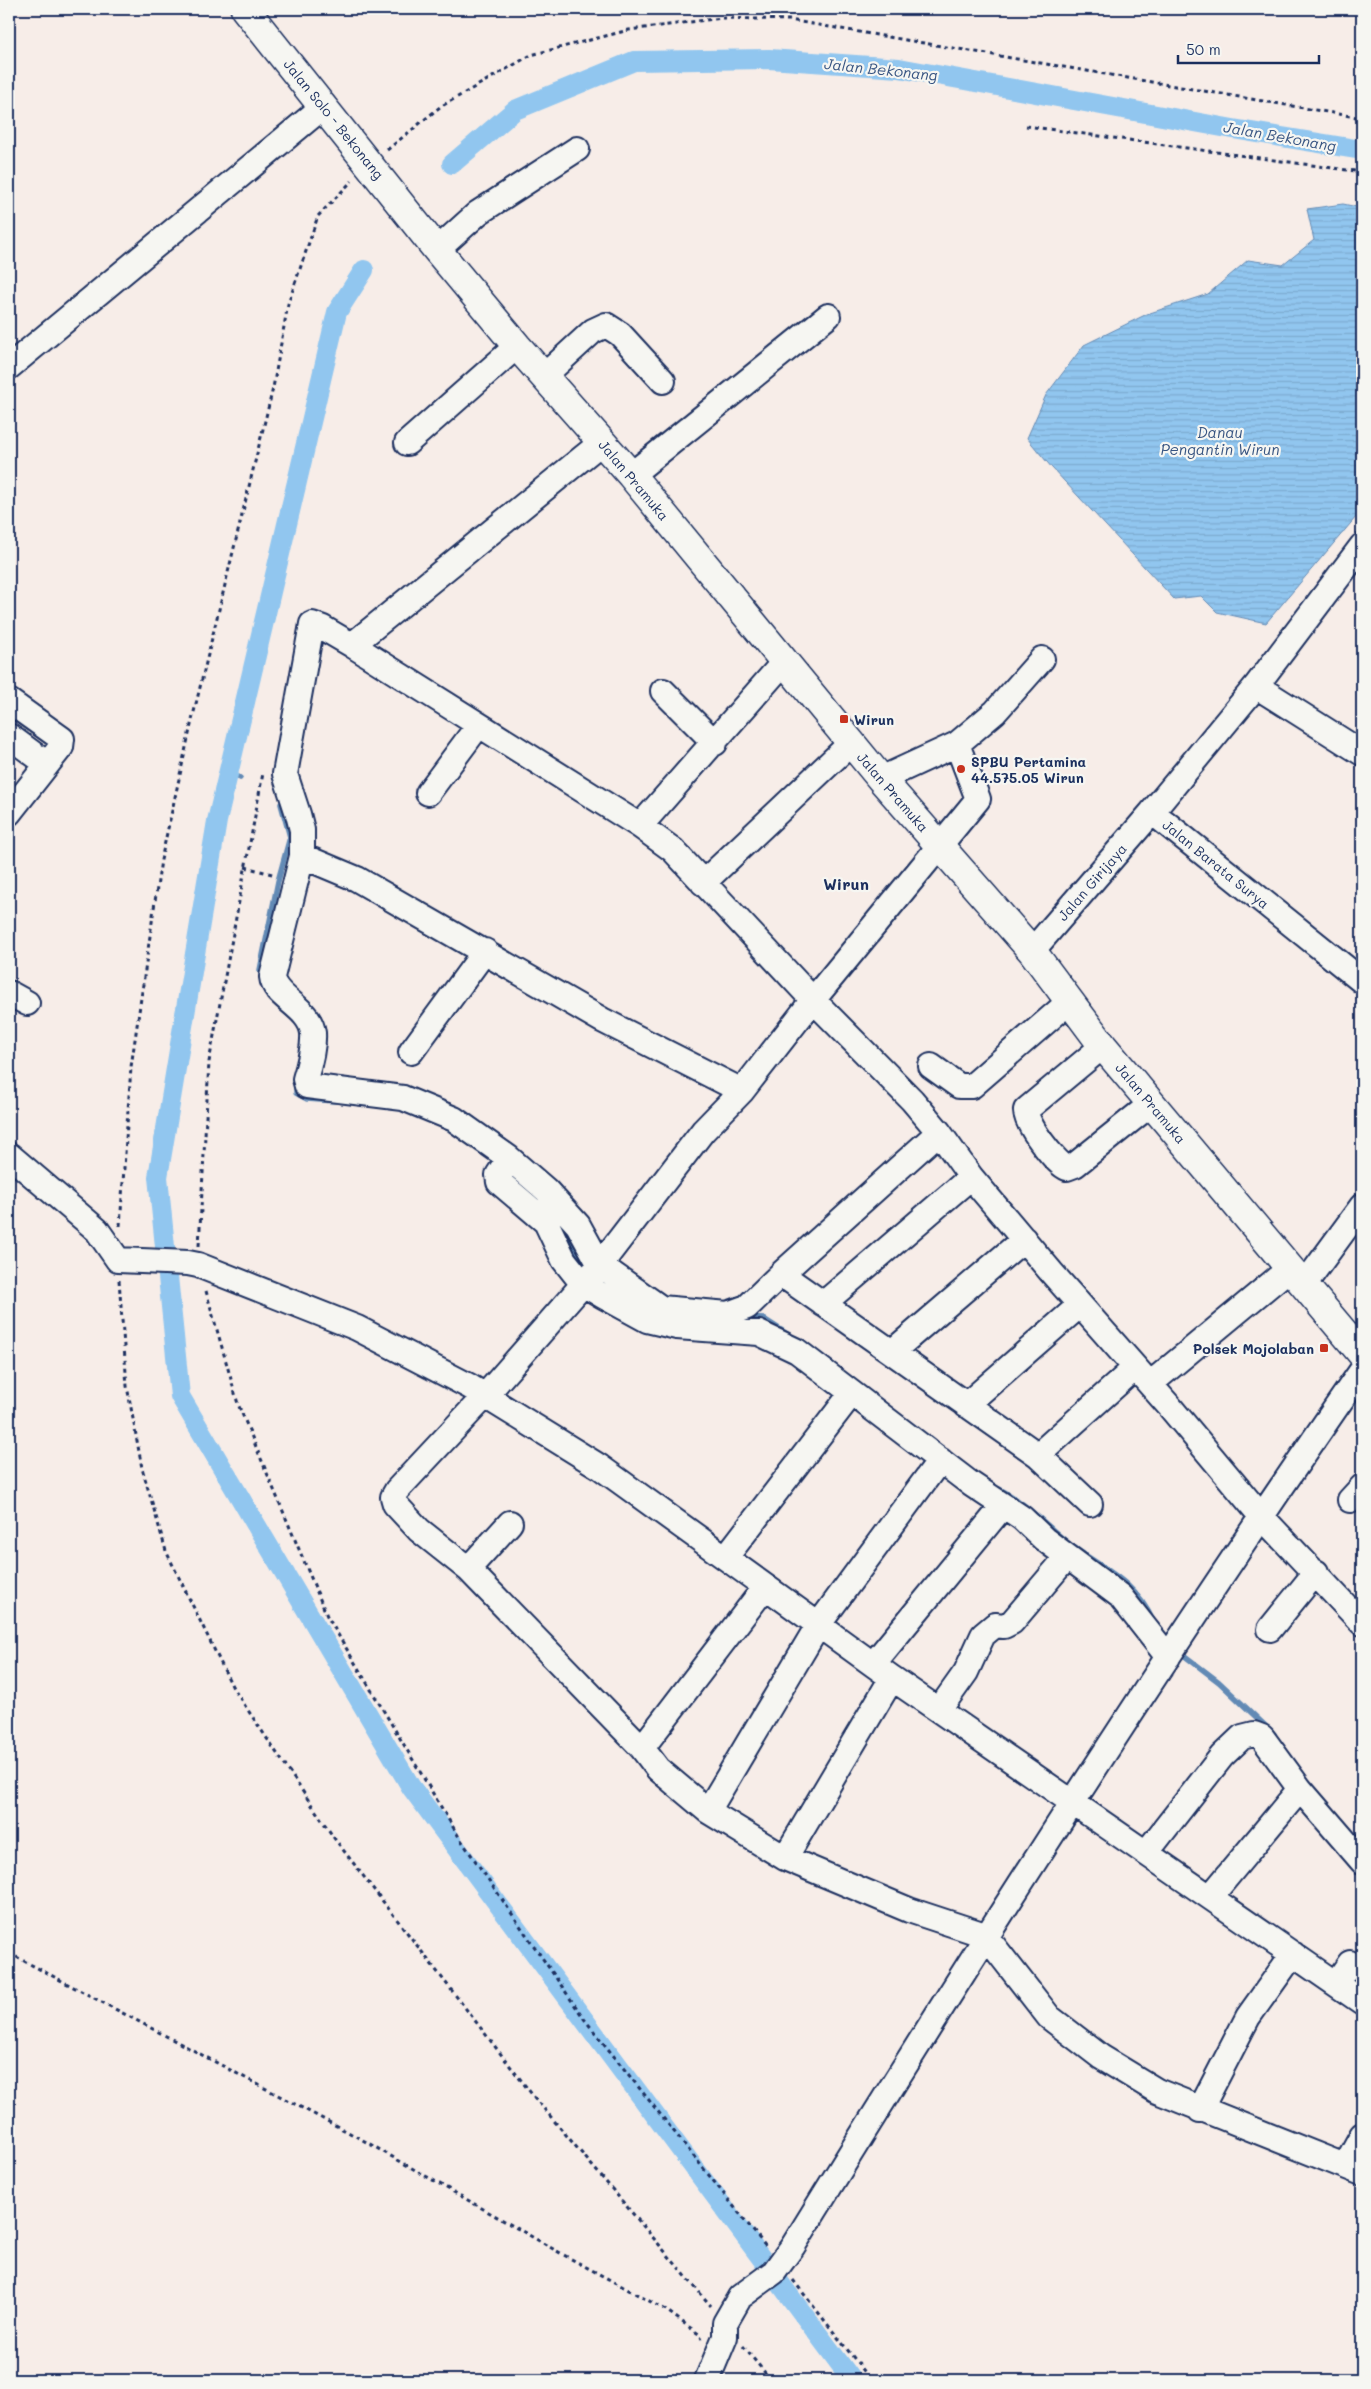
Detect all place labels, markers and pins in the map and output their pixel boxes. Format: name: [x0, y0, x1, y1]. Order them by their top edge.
place label: Wirun: [854, 710, 894, 729]
marker: Wirun: [838, 713, 850, 725]
place label: SPBU Pertamina 44.575.05 Wirun: [971, 752, 1087, 787]
marker: SPBU Pertamina 44.575.05 Wirun: [955, 763, 967, 775]
place label: Polsek Mojolaban: [1193, 1339, 1314, 1358]
marker: Polsek Mojolaban: [1318, 1342, 1330, 1354]

